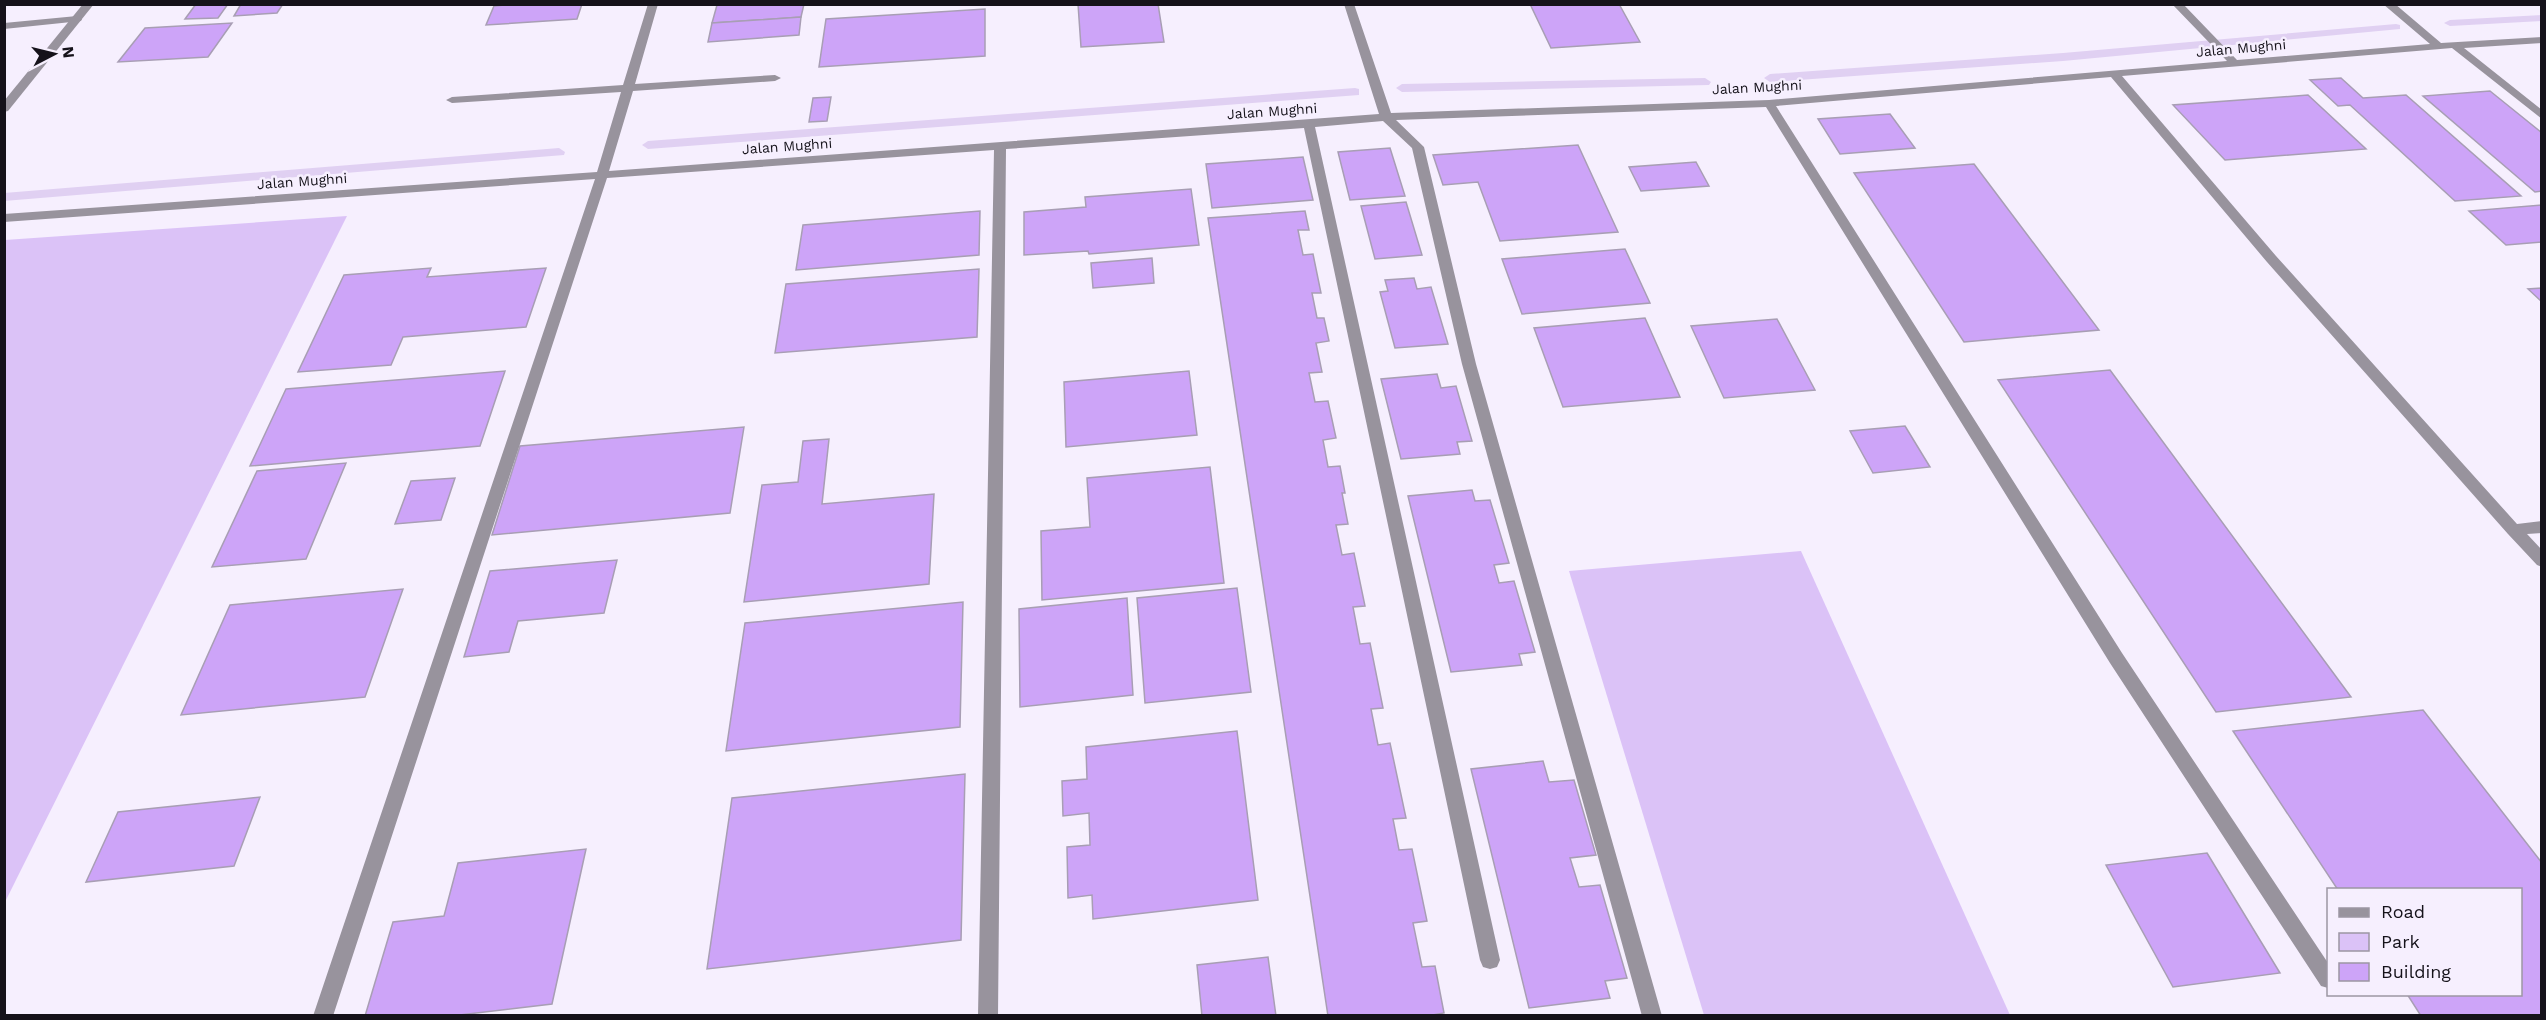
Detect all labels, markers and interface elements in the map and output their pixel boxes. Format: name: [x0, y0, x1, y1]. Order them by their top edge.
north arrow: [24, 24, 84, 84]
street label: Jalan Mughni: [2195, 36, 2287, 60]
text: N: [58, 45, 79, 59]
street label: Jalan Mughni: [1712, 77, 1802, 97]
street label: Jalan Mughni: [1226, 100, 1318, 122]
street label: Jalan Mughni: [741, 135, 833, 157]
street label: Jalan Mughni: [256, 170, 348, 192]
legend: [2327, 888, 2522, 996]
text: Road: [2381, 901, 2425, 922]
text: Park: [2381, 931, 2420, 952]
text: Building: [2381, 961, 2451, 982]

